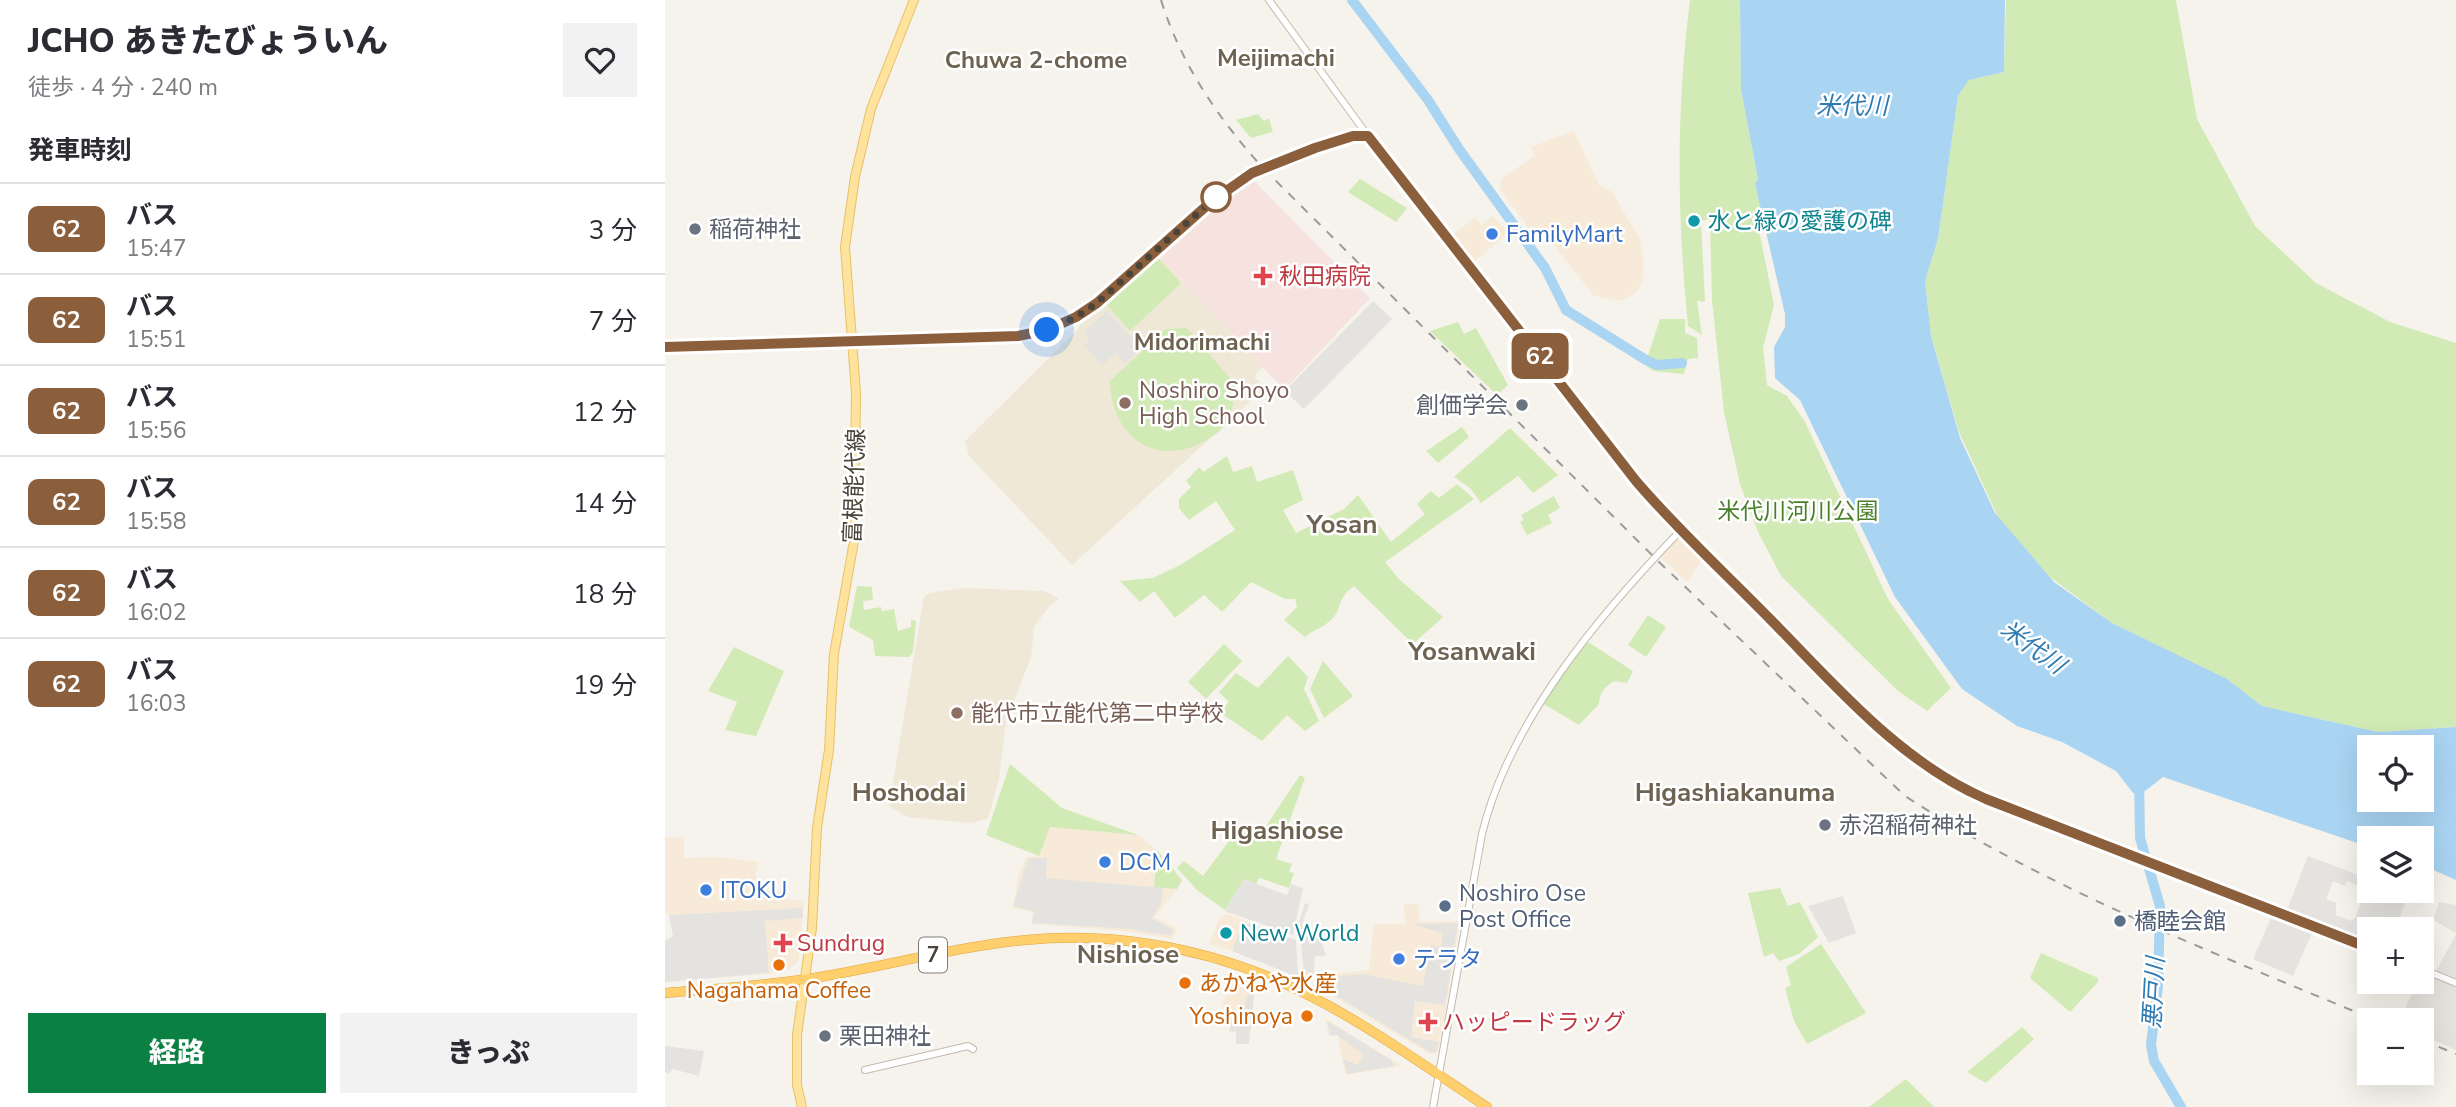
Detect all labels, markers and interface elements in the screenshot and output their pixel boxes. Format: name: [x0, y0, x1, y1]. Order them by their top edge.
text: JCHO あきたびょういん: [28, 19, 388, 64]
button: heart: [563, 23, 637, 97]
district label: Meijimachi: [1217, 42, 1335, 74]
district label: Chuwa 2-chome: [945, 44, 1127, 76]
text: 徒歩 · 4 分 · 240 m: [28, 72, 218, 103]
water label: 米代川: [1816, 90, 1891, 122]
text: 発車時刻: [28, 133, 132, 168]
unlabelled marker: [1201, 182, 1231, 212]
text: バス: [126, 198, 178, 233]
place label: 水と緑の愛護の碑: [1708, 206, 1892, 237]
text: 62: [52, 213, 81, 245]
text: 3 分: [589, 213, 637, 248]
marker: 水と緑の愛護の碑: [1686, 213, 1702, 229]
place label: 稲荷神社: [709, 214, 801, 245]
place label: FamilyMart: [1506, 219, 1623, 250]
marker: 稲荷神社: [687, 221, 703, 237]
marker: FamilyMart: [1484, 226, 1500, 242]
text: 15:47: [126, 233, 186, 264]
place label: 秋田病院: [1279, 261, 1371, 292]
marker: 秋田病院: [1253, 266, 1273, 286]
text: バス: [126, 289, 178, 324]
text: 62: [52, 304, 81, 336]
text: 7 分: [589, 304, 637, 339]
your location: [1029, 312, 1064, 347]
text: 15:51: [126, 324, 186, 355]
district label: Midorimachi: [1134, 326, 1270, 358]
line badge: 62: [1509, 333, 1571, 379]
text: 62: [1526, 340, 1554, 372]
place label: Noshiro Shoyo High School: [1139, 375, 1289, 432]
text: バス: [126, 380, 178, 415]
place label: 創価学会: [1416, 390, 1508, 421]
text: 62: [52, 395, 81, 427]
text: 12 分: [573, 395, 637, 430]
marker: Noshiro Shoyo High School: [1117, 395, 1133, 411]
marker: 創価学会: [1514, 397, 1530, 413]
text: 15:56: [126, 415, 186, 446]
street label: 富根能代線: [837, 428, 872, 544]
text: バス: [126, 471, 178, 506]
text: 62: [52, 486, 81, 518]
text: 14 分: [573, 486, 637, 521]
park label: 米代川河川公園: [1718, 496, 1879, 527]
text: 15:58: [126, 506, 186, 537]
district label: Yosan: [1305, 507, 1378, 542]
text: バス: [126, 562, 178, 597]
text: 62: [52, 577, 81, 609]
text: 18 分: [573, 577, 637, 612]
text: 16:02: [126, 597, 186, 628]
water label: 米代川: [1994, 613, 2074, 683]
district label: Yosanwaki: [1407, 634, 1536, 669]
text: バス: [126, 653, 178, 688]
text: 62: [52, 668, 81, 700]
text: 19 分: [573, 668, 637, 703]
text: 16:03: [126, 688, 186, 719]
place label: 能代市立能代第二中学校: [971, 698, 1224, 729]
marker: 能代市立能代第二中学校: [949, 705, 965, 721]
map controls: [2357, 735, 2434, 1085]
button: locate: [2357, 735, 2434, 812]
district label: Hoshodai: [852, 775, 966, 810]
district label: Higashiakanuma: [1635, 775, 1835, 810]
place label: 赤沼稲荷神社: [1839, 810, 1977, 841]
district label: Higashiose: [1211, 813, 1343, 848]
marker: 赤沼稲荷神社: [1817, 817, 1833, 833]
button: layers: [2357, 826, 2434, 903]
place label: DCM: [1119, 847, 1171, 878]
marker: DCM: [1097, 854, 1113, 870]
place label: ITOKU: [720, 875, 787, 906]
place label: Noshiro Ose Post Office: [1459, 878, 1586, 935]
marker: ITOKU: [698, 882, 714, 898]
marker: Noshiro Ose Post Office: [1437, 898, 1453, 914]
place label: 橋睦会館: [2134, 906, 2226, 937]
marker: 橋睦会館: [2112, 913, 2128, 929]
button: +: [2357, 917, 2434, 994]
place label: New World: [1240, 918, 1359, 949]
marker: New World: [1218, 925, 1234, 941]
place label: Sundrug: [797, 928, 885, 959]
marker: Sundrug: [775, 935, 791, 951]
road number: 7: [919, 937, 947, 972]
district label: Nishiose: [1077, 937, 1179, 972]
place label: テラタ: [1413, 944, 1482, 975]
marker: テラタ: [1391, 951, 1407, 967]
water label: 悪戸川: [2136, 953, 2172, 1030]
marker: Nagahama Coffee: [771, 957, 787, 973]
place label: あかねや水産: [1199, 968, 1337, 999]
place label: Nagahama Coffee: [687, 975, 871, 1006]
marker: あかねや水産: [1177, 975, 1193, 991]
place label: Yoshinoya: [1188, 1001, 1293, 1032]
place label: ハッピードラッグ: [1442, 1007, 1626, 1038]
marker: Yoshinoya: [1299, 1008, 1315, 1024]
button: −: [2357, 1008, 2434, 1085]
button: 経路: [28, 1013, 326, 1093]
button: きっぷ: [340, 1013, 637, 1093]
marker: ハッピードラッグ: [1420, 1014, 1436, 1030]
place label: 栗田神社: [839, 1021, 931, 1052]
marker: 栗田神社: [817, 1028, 833, 1044]

